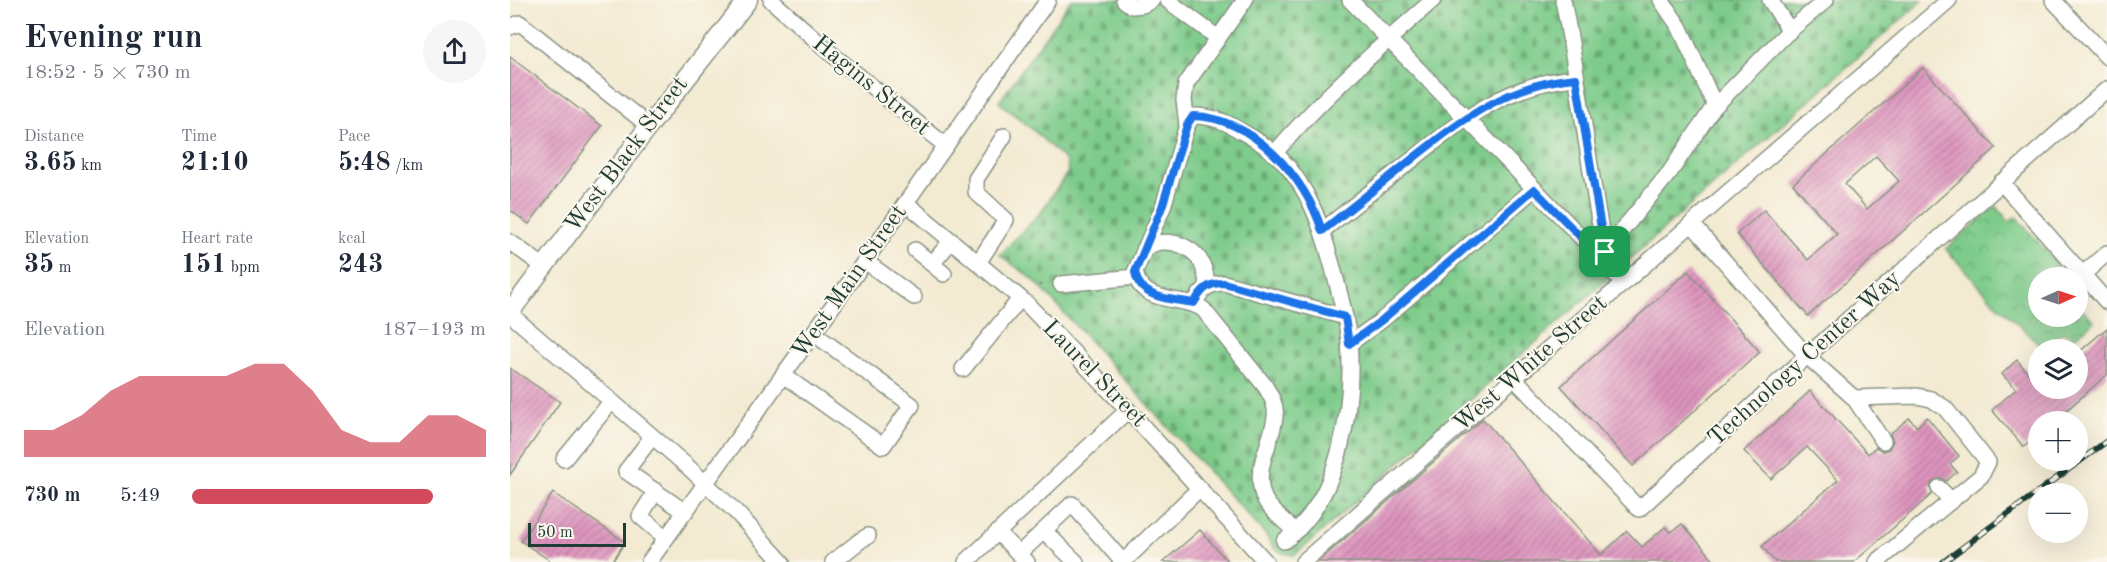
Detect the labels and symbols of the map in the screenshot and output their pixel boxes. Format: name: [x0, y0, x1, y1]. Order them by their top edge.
street label: Hagins Street: [808, 31, 934, 141]
street label: West Black Street: [561, 73, 693, 237]
street label: West Main Street: [788, 201, 912, 363]
pin: [1579, 226, 1630, 277]
street label: Technology Center Way: [1704, 266, 1906, 451]
north arrow: [2028, 267, 2088, 327]
street label: West White Street: [1450, 291, 1612, 437]
street label: Laurel Street: [1037, 316, 1151, 432]
scale bar: [528, 520, 626, 548]

